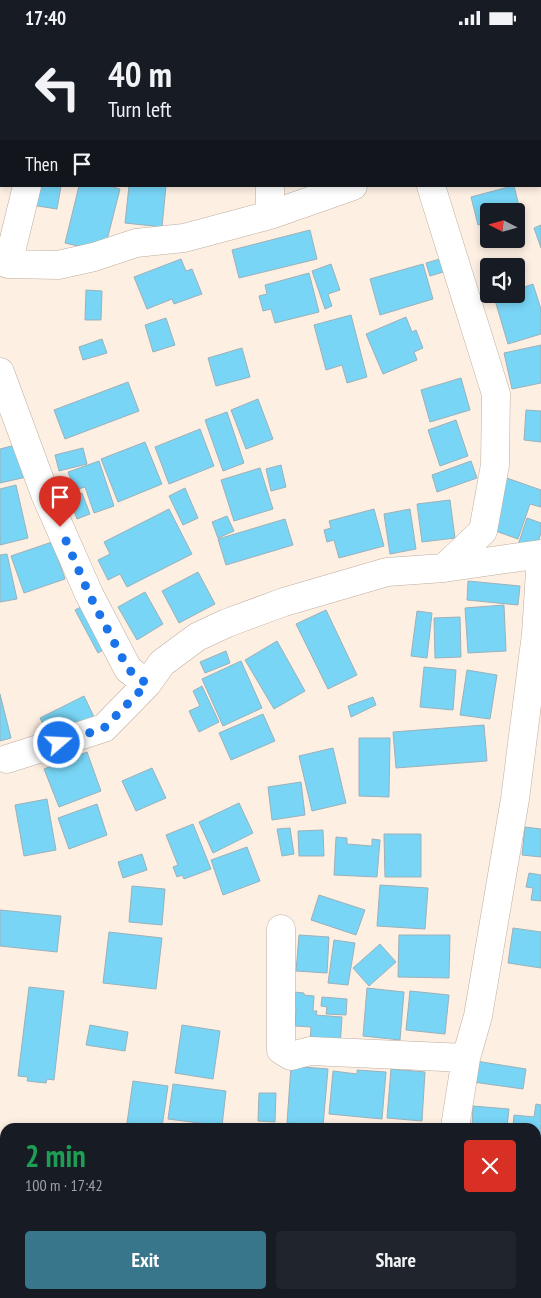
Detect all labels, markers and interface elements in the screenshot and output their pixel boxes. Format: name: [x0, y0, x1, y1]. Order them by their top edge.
text: 17:40: [25, 6, 66, 30]
text: 40 m: [108, 51, 172, 97]
icon: left: [25, 55, 90, 120]
text: Turn left: [108, 95, 172, 123]
icon: arrive: [68, 150, 96, 178]
text: Then: [25, 152, 58, 176]
north arrow: [480, 203, 525, 247]
map controls: [480, 203, 525, 303]
button: sound: [480, 258, 525, 303]
pin: [39, 476, 81, 527]
icon: arrive: [46, 483, 74, 511]
position arrow: [32, 716, 84, 768]
text: 2 min: [25, 1136, 86, 1175]
button: close: [464, 1140, 516, 1192]
text: 100 m · 17:42: [25, 1175, 103, 1195]
button: Exit: [25, 1231, 266, 1289]
button: Share: [276, 1231, 516, 1289]

